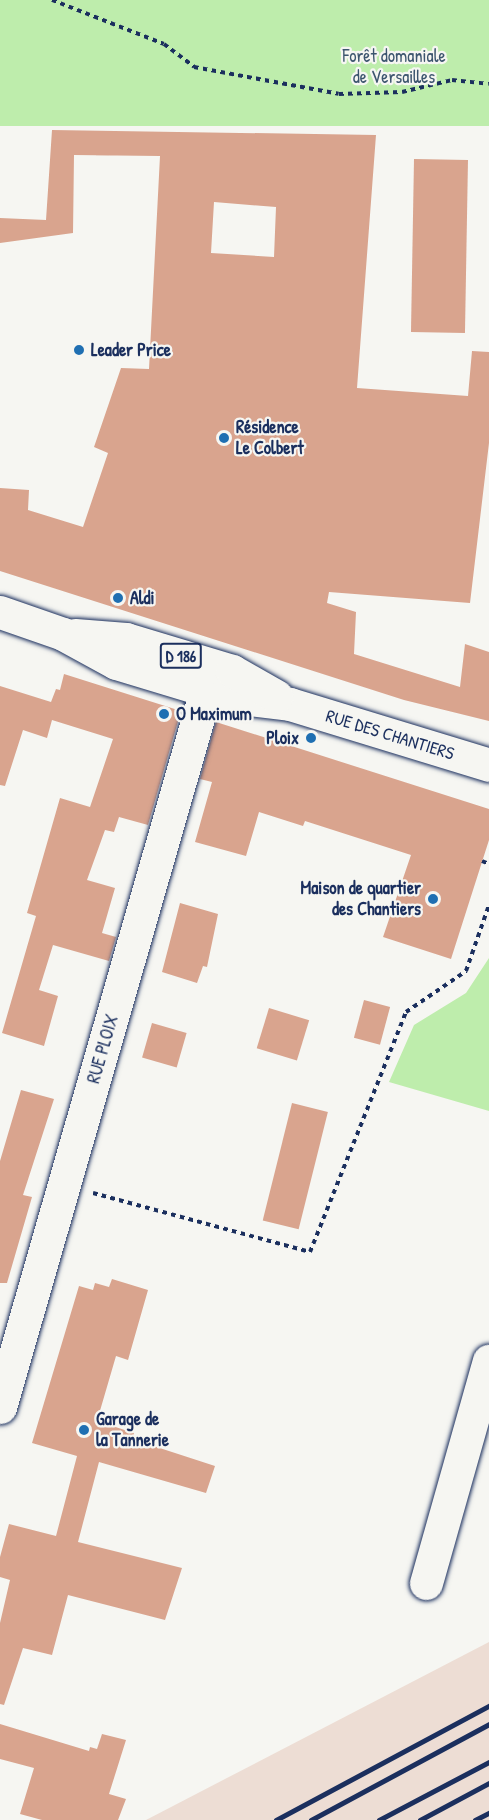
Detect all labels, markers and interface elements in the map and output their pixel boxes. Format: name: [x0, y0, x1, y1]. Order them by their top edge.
park label: Forêt domaniale de Versailles: [342, 46, 446, 88]
place label: Leader Price: [91, 339, 171, 361]
marker: Leader Price: [72, 343, 86, 357]
place label: Résidence Le Colbert: [236, 417, 304, 460]
marker: Résidence Le Colbert: [217, 431, 231, 445]
place label: Aldi: [130, 587, 155, 609]
marker: Aldi: [111, 591, 125, 605]
road number: D 186: [158, 643, 204, 669]
place label: O Maximum: [176, 703, 252, 725]
street label: RUE DES CHANTIERS: [323, 705, 457, 765]
marker: O Maximum: [157, 707, 171, 721]
place label: Ploix: [266, 727, 299, 749]
marker: Ploix: [304, 731, 318, 745]
place label: Maison de quartier des Chantiers: [301, 878, 421, 920]
marker: Maison de quartier des Chantiers: [426, 892, 440, 906]
street label: RUE PLOIX: [83, 1012, 123, 1086]
place label: Garage de la Tannerie: [96, 1409, 169, 1452]
marker: Garage de la Tannerie: [77, 1423, 91, 1437]

